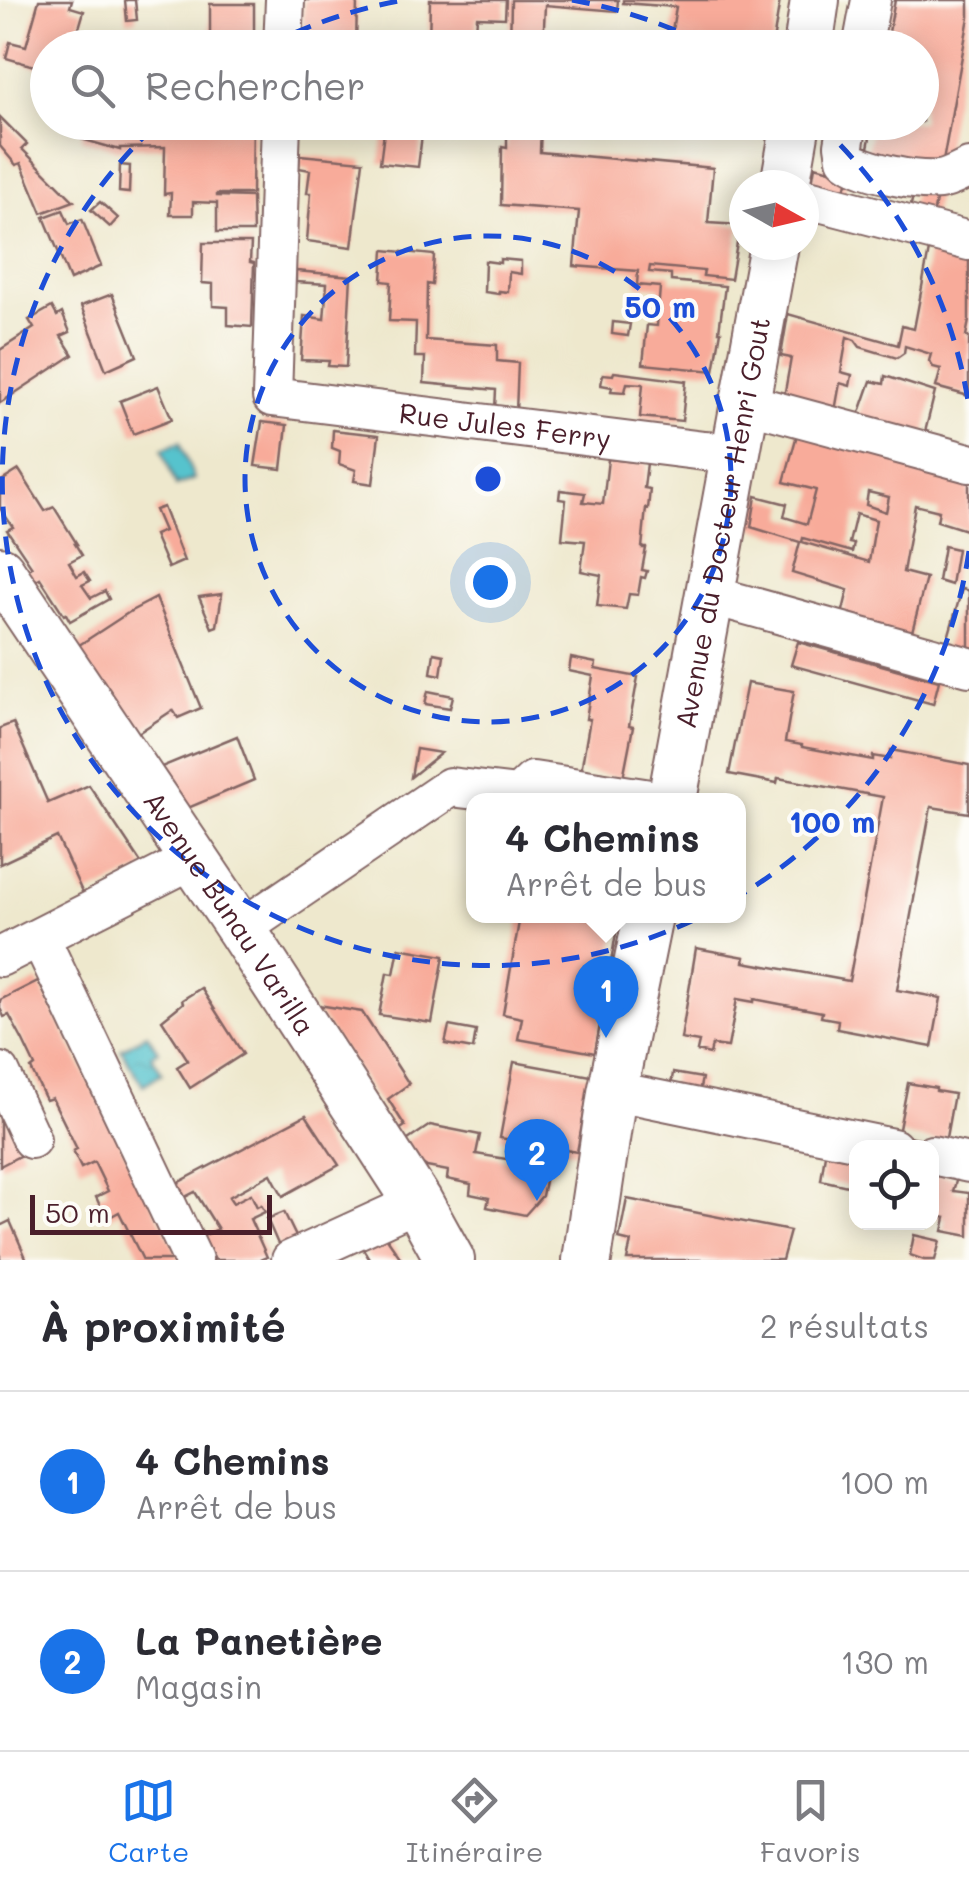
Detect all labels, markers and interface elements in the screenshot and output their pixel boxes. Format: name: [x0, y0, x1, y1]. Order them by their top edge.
search box: [30, 30, 939, 140]
icon: search: [65, 58, 120, 113]
text: Rechercher: [145, 60, 366, 110]
north arrow: [729, 170, 819, 260]
text: 50 m: [624, 286, 696, 326]
street label: Avenue du Docteur Henri Gout: [667, 314, 777, 731]
street label: Rue Jules Ferry: [397, 394, 613, 456]
centre of rings: [470, 461, 506, 497]
your location: [465, 557, 516, 608]
street label: Avenue Bunau Varilla: [136, 784, 324, 1042]
popup: [466, 793, 746, 923]
text: 100 m: [789, 801, 875, 841]
text: 4 Chemins: [505, 812, 700, 862]
text: Arrêt de bus: [505, 862, 707, 904]
pin: 1: [574, 956, 638, 1038]
pin: 2: [504, 1118, 570, 1201]
map controls: [849, 1140, 939, 1230]
button: locate: [849, 1140, 939, 1230]
scale bar: [30, 1190, 272, 1234]
text: 50 m: [45, 1194, 110, 1230]
text: À proximité: [40, 1298, 286, 1353]
text: 2 résultats: [760, 1304, 929, 1346]
text: 4 Chemins: [135, 1435, 330, 1485]
text: 1: [65, 1460, 80, 1502]
text: 100 m: [839, 1460, 929, 1502]
text: Arrêt de bus: [135, 1485, 337, 1527]
text: La Panetière: [135, 1615, 383, 1665]
text: 2: [64, 1640, 81, 1682]
text: 130 m: [840, 1640, 929, 1682]
text: Magasin: [135, 1665, 262, 1707]
tab: Carte: [108, 1773, 189, 1869]
tab: Itinéraire: [406, 1773, 543, 1869]
tab: Favoris: [760, 1773, 861, 1869]

